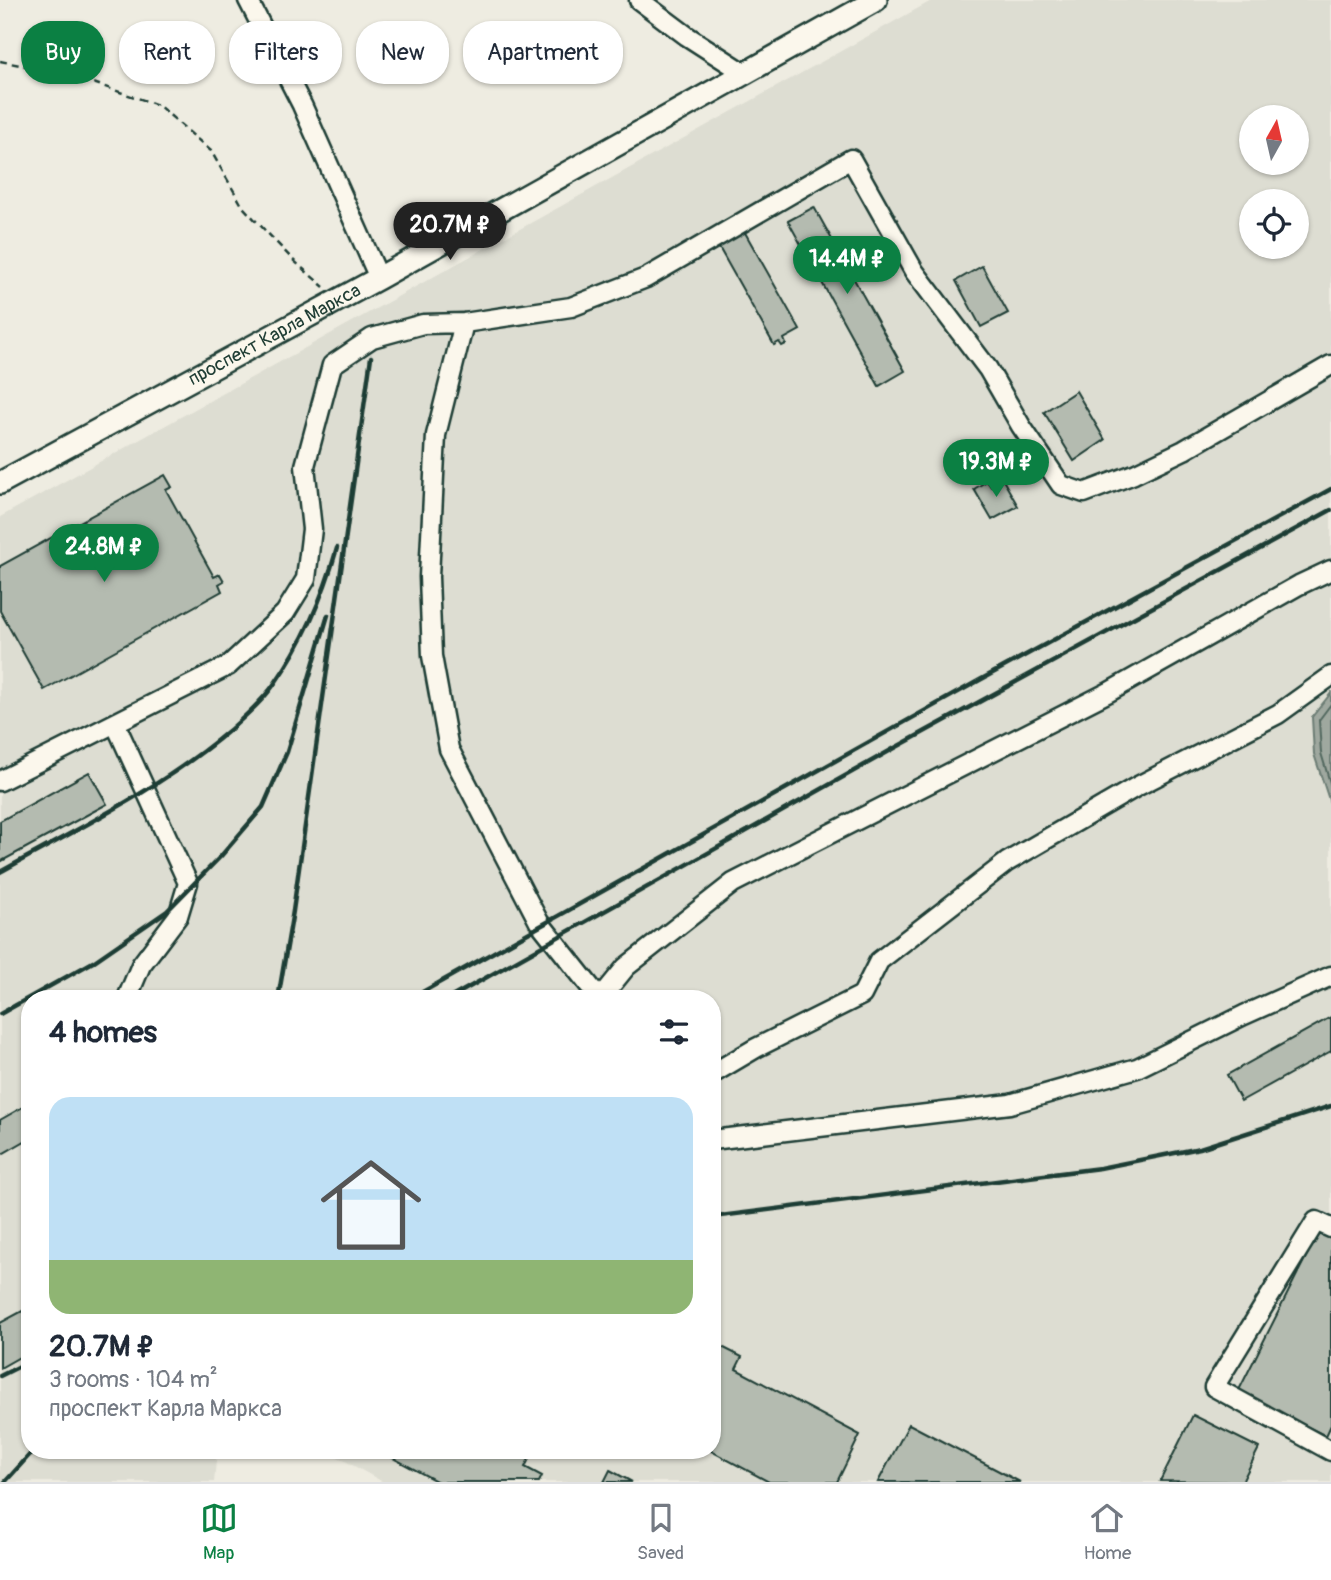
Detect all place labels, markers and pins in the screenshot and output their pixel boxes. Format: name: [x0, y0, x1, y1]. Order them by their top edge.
pin: 20.7M ₽: [385, 202, 515, 262]
pin: 14.4M ₽: [782, 236, 912, 296]
pin: 19.3M ₽: [931, 440, 1061, 499]
pin: 24.8M ₽: [39, 524, 169, 584]

